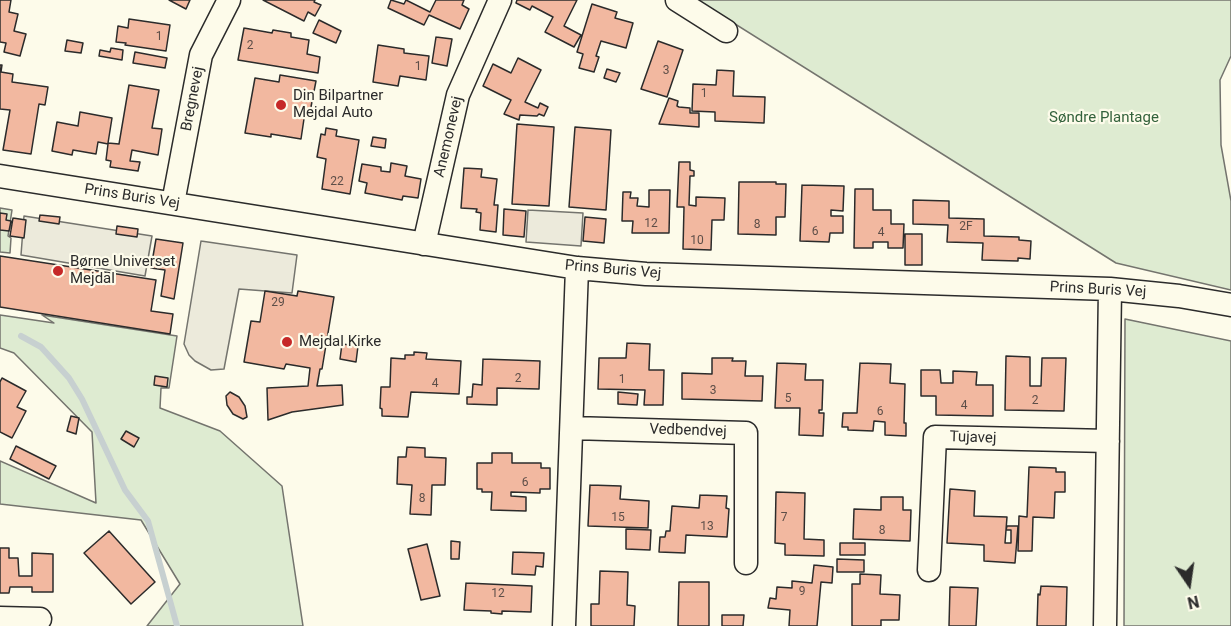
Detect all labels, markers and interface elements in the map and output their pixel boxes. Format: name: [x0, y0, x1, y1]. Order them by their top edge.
house number: 1: [156, 30, 162, 44]
house number: 2: [247, 39, 253, 53]
house number: 1: [415, 60, 421, 74]
house number: 3: [663, 64, 669, 78]
street label: Bregnevej: [178, 65, 208, 133]
place label: Din Bilpartner Mejdal Auto: [293, 87, 383, 122]
house number: 1: [701, 87, 707, 101]
street label: Anemonevej: [431, 95, 467, 179]
marker: Din Bilpartner Mejdal Auto: [274, 98, 288, 112]
park label: Søndre Plantage: [1049, 109, 1159, 127]
house number: 22: [330, 175, 344, 189]
street label: Prins Buris Vej: [83, 181, 181, 213]
house number: 12: [644, 217, 658, 231]
house number: 8: [754, 218, 760, 232]
house number: 2F: [959, 220, 973, 234]
house number: 6: [812, 225, 818, 239]
house number: 4: [878, 226, 884, 240]
house number: 10: [690, 234, 704, 248]
place label: Børne Universet Mejdal: [70, 253, 175, 288]
street label: Prins Buris Vej: [564, 257, 662, 283]
marker: Børne Universet Mejdal: [51, 264, 65, 278]
street label: Prins Buris Vej: [1049, 278, 1147, 302]
house number: 29: [271, 296, 285, 310]
place label: Mejdal Kirke: [299, 333, 381, 351]
marker: Mejdal Kirke: [280, 335, 294, 349]
house number: 2: [515, 372, 521, 386]
house number: 1: [619, 373, 625, 387]
house number: 4: [432, 377, 438, 391]
house number: 3: [710, 384, 716, 398]
house number: 5: [785, 392, 791, 406]
house number: 2: [1032, 394, 1038, 408]
house number: 4: [961, 399, 967, 413]
house number: 6: [877, 405, 883, 419]
street label: Vedbendvej: [649, 421, 727, 441]
street label: Tujavej: [949, 428, 997, 448]
house number: 6: [522, 476, 528, 490]
house number: 8: [419, 492, 425, 506]
house number: 15: [611, 511, 625, 525]
house number: 7: [781, 511, 787, 525]
house number: 13: [700, 520, 714, 534]
house number: 8: [879, 524, 885, 538]
north arrow: [1159, 554, 1219, 614]
house number: 9: [799, 585, 805, 599]
house number: 12: [491, 587, 505, 601]
text: N: [1186, 591, 1201, 613]

